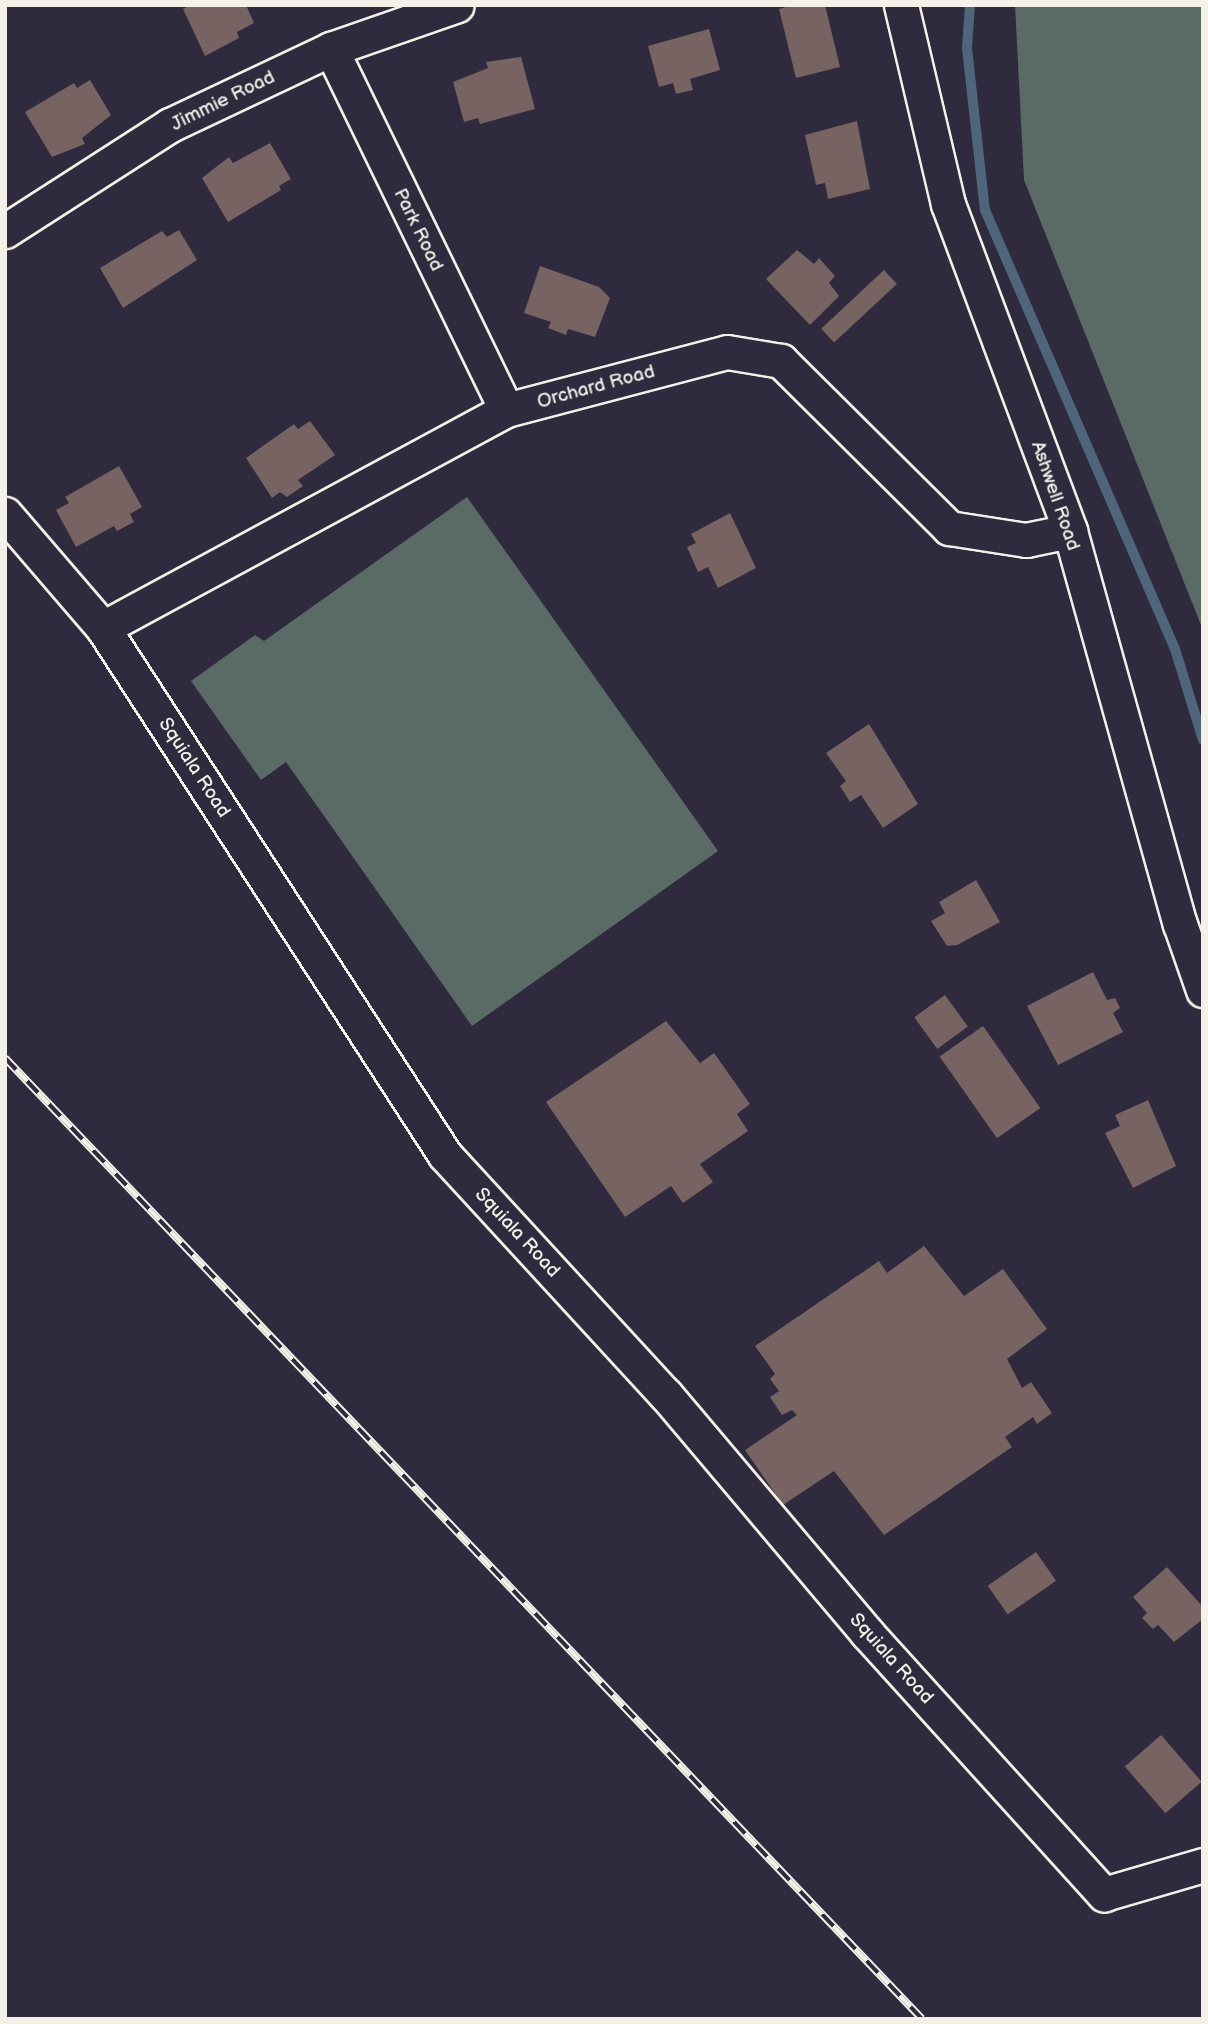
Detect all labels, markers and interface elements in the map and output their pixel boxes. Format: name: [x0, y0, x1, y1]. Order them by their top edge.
street label: Jimmie Road: [167, 66, 279, 136]
street label: Park Road: [388, 185, 448, 275]
street label: Orchard Road: [535, 360, 657, 414]
street label: Ashwell Road: [1026, 438, 1084, 554]
street label: Squiala Road: [153, 714, 235, 822]
street label: Squiala Road: [470, 1183, 564, 1283]
street label: Squiala Road: [844, 1609, 938, 1709]

